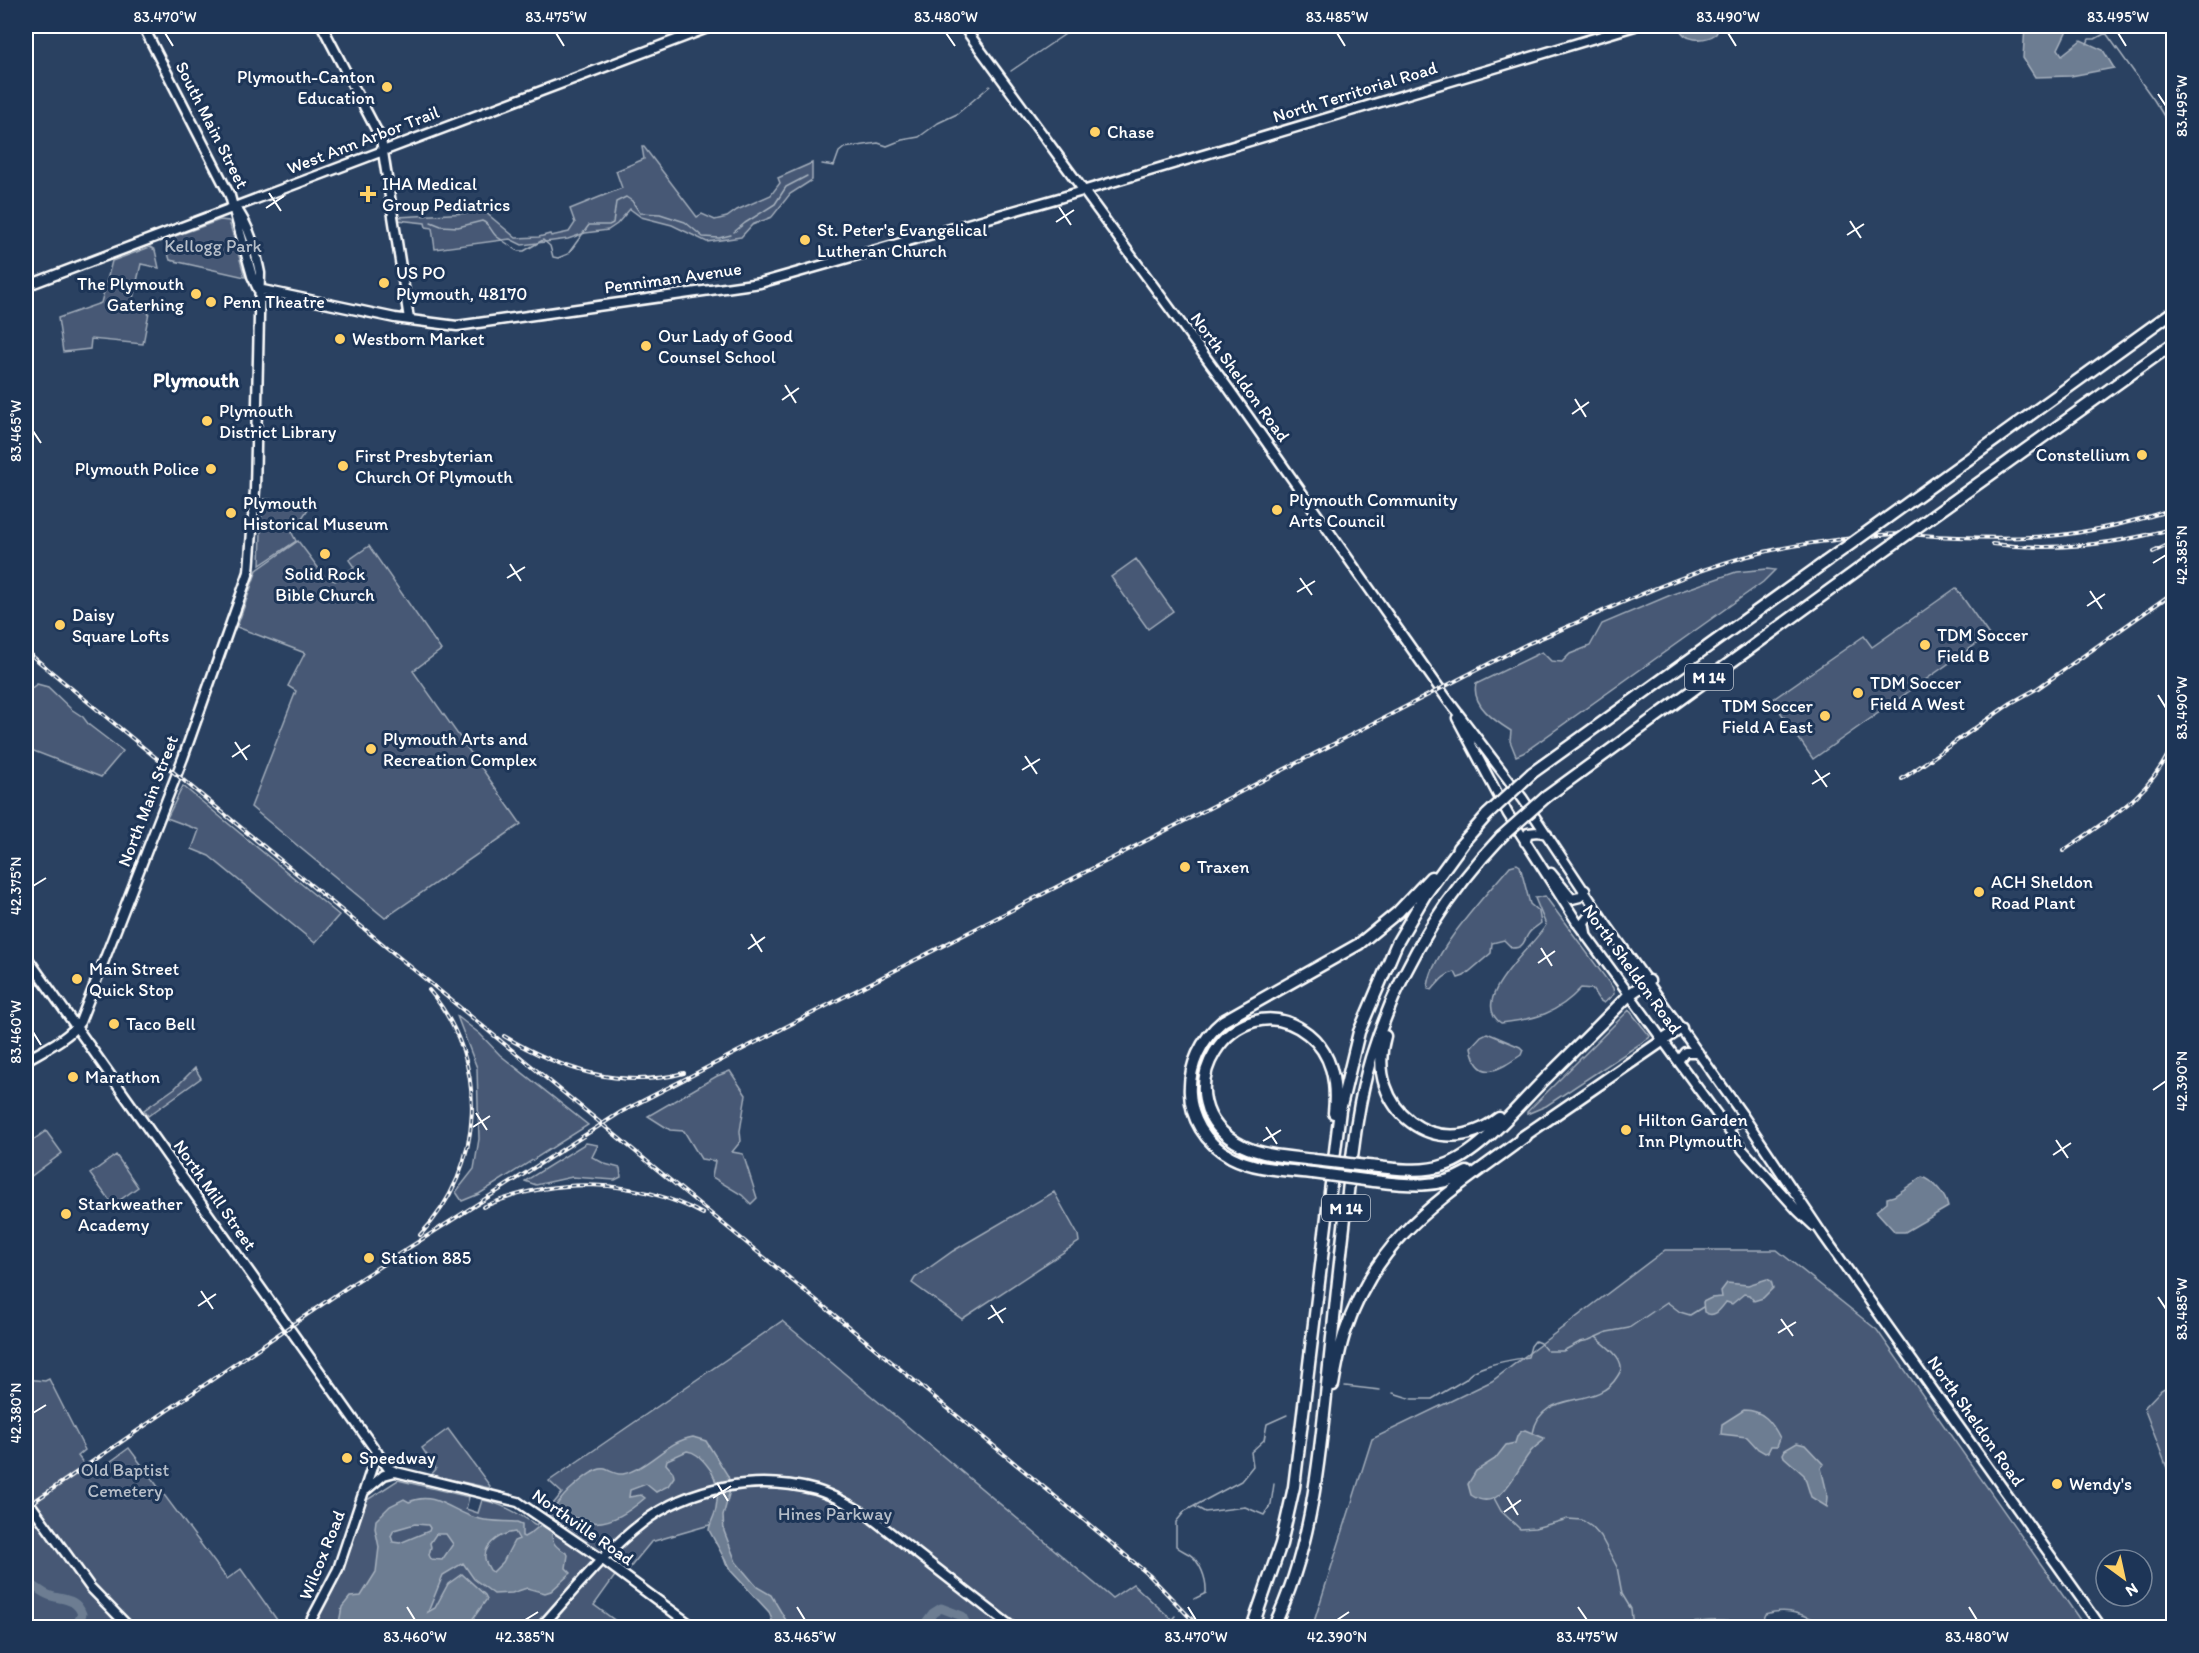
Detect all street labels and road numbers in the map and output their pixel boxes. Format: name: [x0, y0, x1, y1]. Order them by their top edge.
street label: North Territorial Road: [1270, 56, 1440, 127]
street label: South Main Street: [171, 58, 254, 192]
street label: West Ann Arbor Trail: [284, 101, 442, 179]
street label: Penniman Avenue: [603, 257, 743, 299]
street label: North Sheldon Road: [1186, 308, 1295, 446]
road number: M 14: [1685, 664, 1733, 690]
street label: North Main Street: [113, 732, 183, 870]
street label: North Sheldon Road: [1578, 900, 1687, 1038]
street label: North Mill Street: [169, 1135, 261, 1255]
road number: M 14: [1322, 1195, 1370, 1221]
street label: North Sheldon Road: [1923, 1351, 2030, 1491]
street label: Northville Road: [528, 1484, 638, 1570]
street label: Wilcox Road: [294, 1507, 350, 1603]

